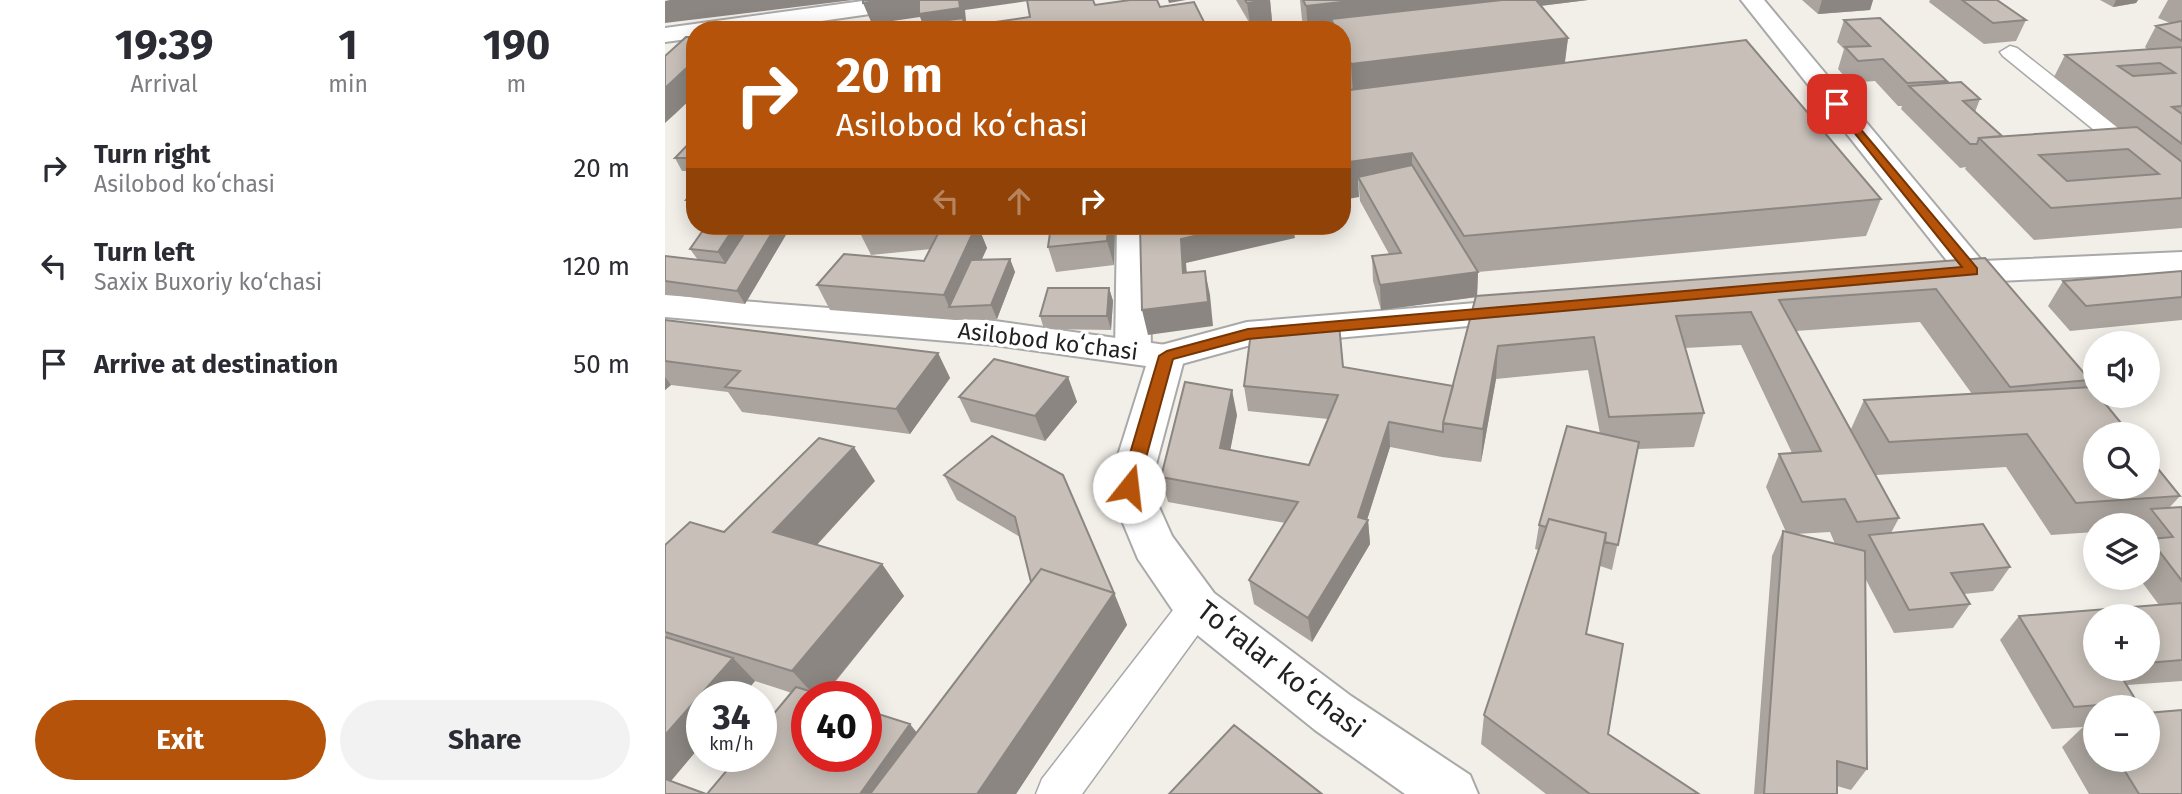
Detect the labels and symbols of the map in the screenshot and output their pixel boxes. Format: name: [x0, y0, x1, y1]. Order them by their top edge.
pin: [1807, 74, 1867, 134]
street label: Asilobod koʻchasi: [956, 316, 1140, 366]
position arrow: [1092, 450, 1166, 524]
street label: Toʻralar koʻchasi: [1191, 593, 1371, 745]
speed limit sign: 40: [791, 681, 882, 772]

